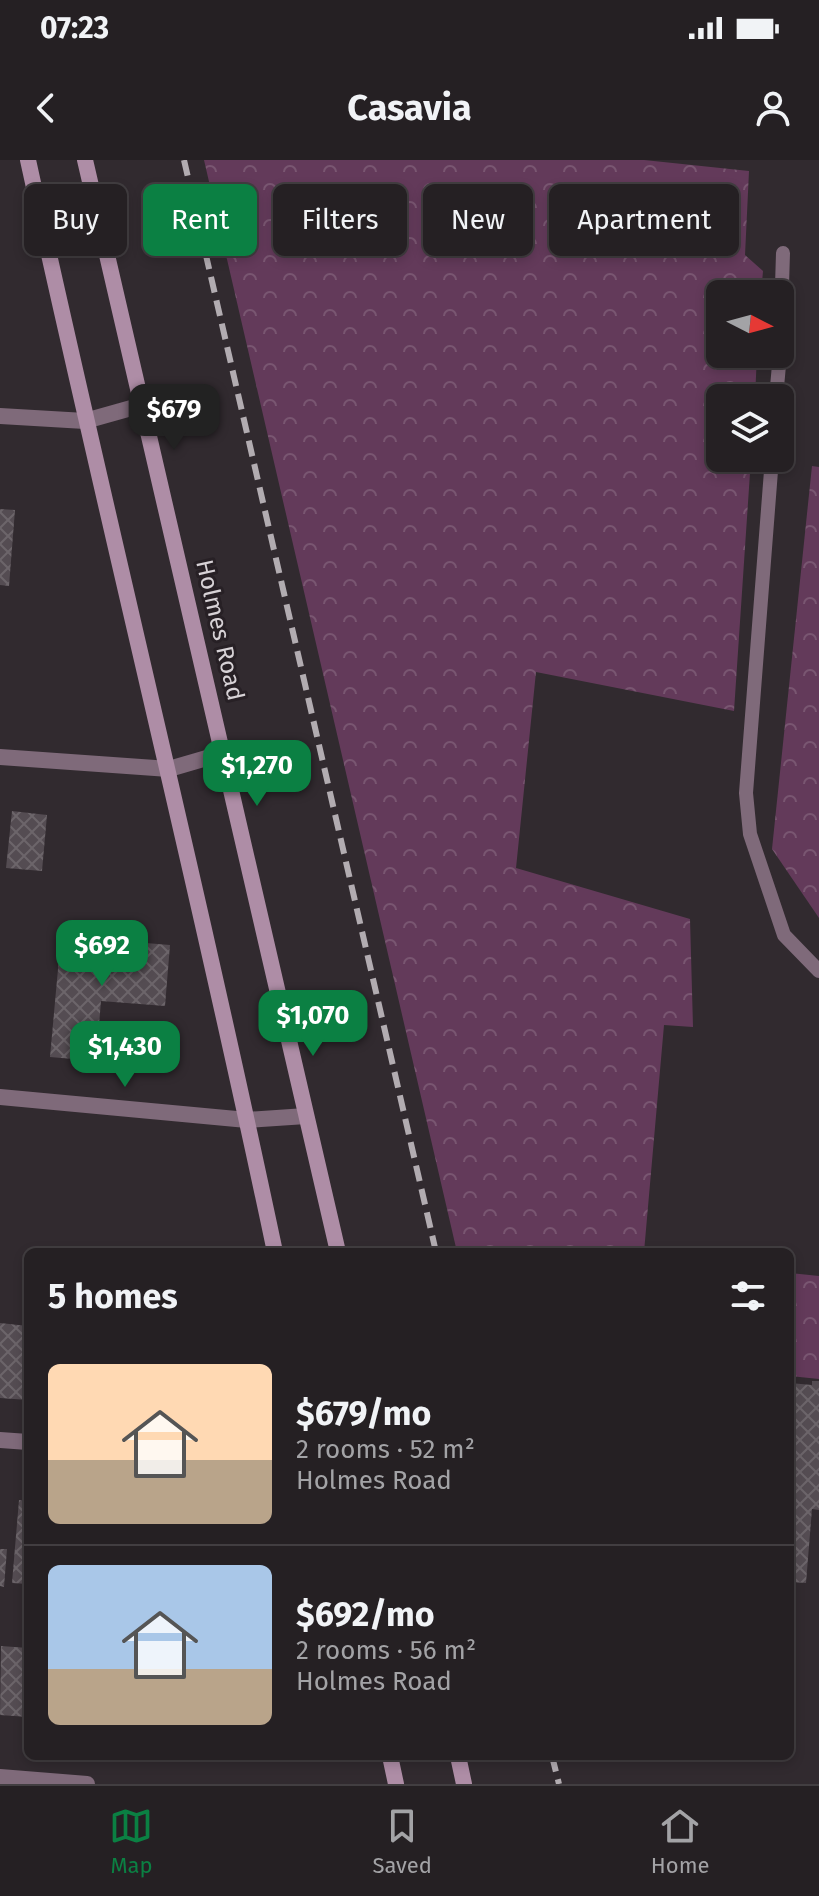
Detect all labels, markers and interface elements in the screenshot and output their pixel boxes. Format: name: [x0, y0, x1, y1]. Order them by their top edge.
text: 07:23: [40, 10, 109, 46]
icon: back: [24, 86, 68, 130]
text: Casavia: [347, 86, 472, 130]
icon: person: [751, 86, 795, 130]
chip: Buy: [24, 184, 127, 256]
chip: Rent: [143, 184, 257, 256]
chip: Filters: [273, 184, 407, 256]
chip: New: [423, 184, 533, 256]
chip: Apartment: [549, 184, 739, 256]
north arrow: [706, 280, 794, 368]
map controls: [706, 280, 794, 472]
pin: $679: [127, 384, 221, 452]
button: layers: [706, 384, 794, 472]
text: $679: [147, 394, 201, 425]
street label: Holmes Road: [190, 557, 250, 703]
pin: $1,270: [192, 740, 322, 808]
text: $1,270: [221, 750, 293, 781]
pin: $692: [55, 920, 149, 988]
text: $692: [74, 930, 130, 961]
pin: $1,070: [248, 990, 378, 1058]
text: $1,070: [276, 1000, 350, 1031]
pin: $1,430: [60, 1021, 190, 1089]
text: $1,430: [88, 1031, 162, 1062]
icon: filters: [726, 1274, 770, 1318]
text: 5 homes: [48, 1276, 178, 1317]
text: $679/mo: [296, 1393, 431, 1434]
icon: home: [112, 1396, 208, 1492]
text: 2 rooms · 52 m²: [296, 1434, 475, 1465]
text: Holmes Road: [296, 1465, 452, 1496]
text: $692/mo: [296, 1594, 434, 1635]
icon: home: [112, 1597, 208, 1693]
text: 2 rooms · 56 m²: [296, 1635, 476, 1666]
text: Holmes Road: [296, 1666, 452, 1697]
tab: Map: [109, 1804, 153, 1879]
tab: Saved: [372, 1804, 432, 1879]
tab: Home: [651, 1804, 710, 1879]

